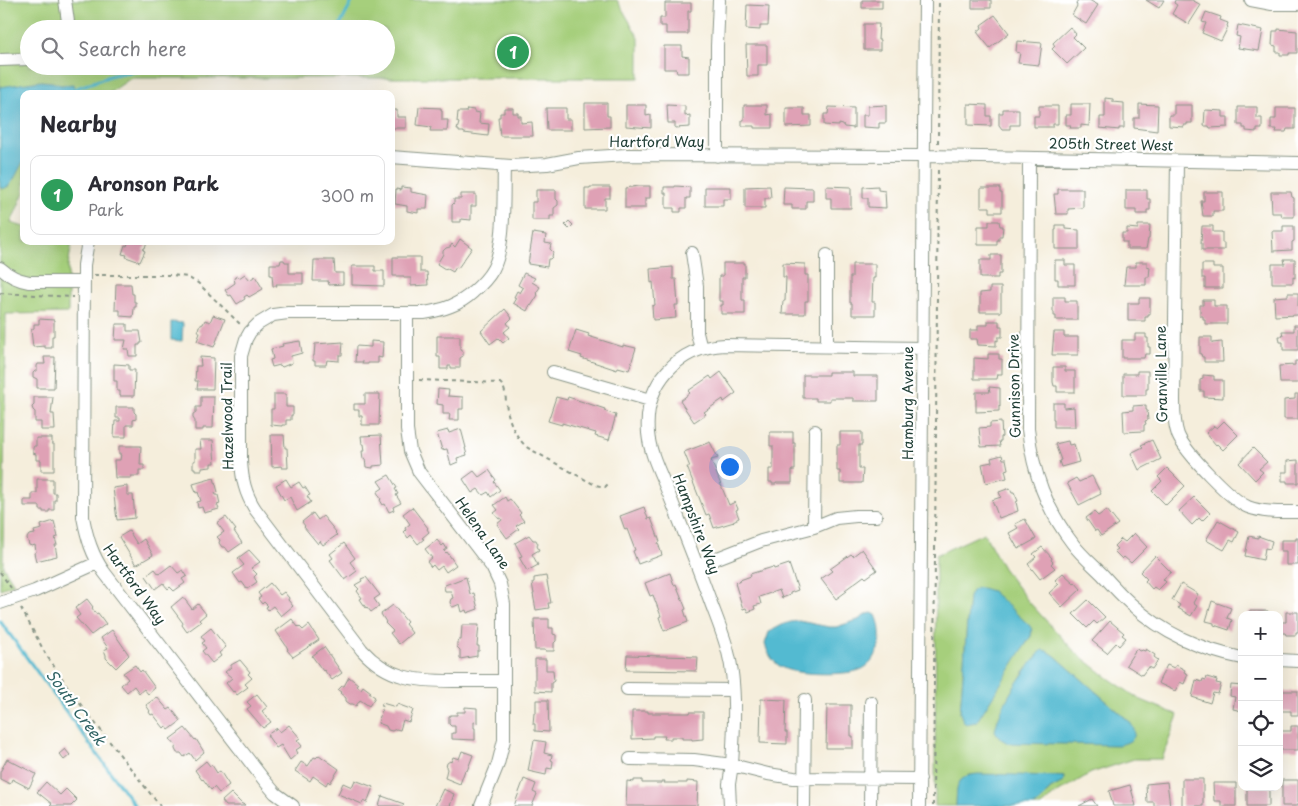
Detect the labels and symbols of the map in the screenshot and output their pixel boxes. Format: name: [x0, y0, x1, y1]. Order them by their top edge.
pin: 1: [497, 33, 529, 71]
street label: Hartford Way: [609, 131, 705, 152]
street label: 205th Street West: [1049, 132, 1174, 156]
street label: Granville Lane: [1150, 325, 1172, 423]
street label: Gunnison Drive: [1003, 334, 1025, 438]
street label: Hamburg Avenue: [897, 346, 918, 460]
street label: Hazelwood Trail: [216, 362, 238, 470]
your location: [717, 454, 743, 480]
street label: Hampshire Way: [668, 471, 726, 577]
street label: Helena Lane: [450, 493, 516, 573]
street label: Hartford Way: [99, 539, 171, 629]
water label: South Creek: [42, 664, 113, 750]

